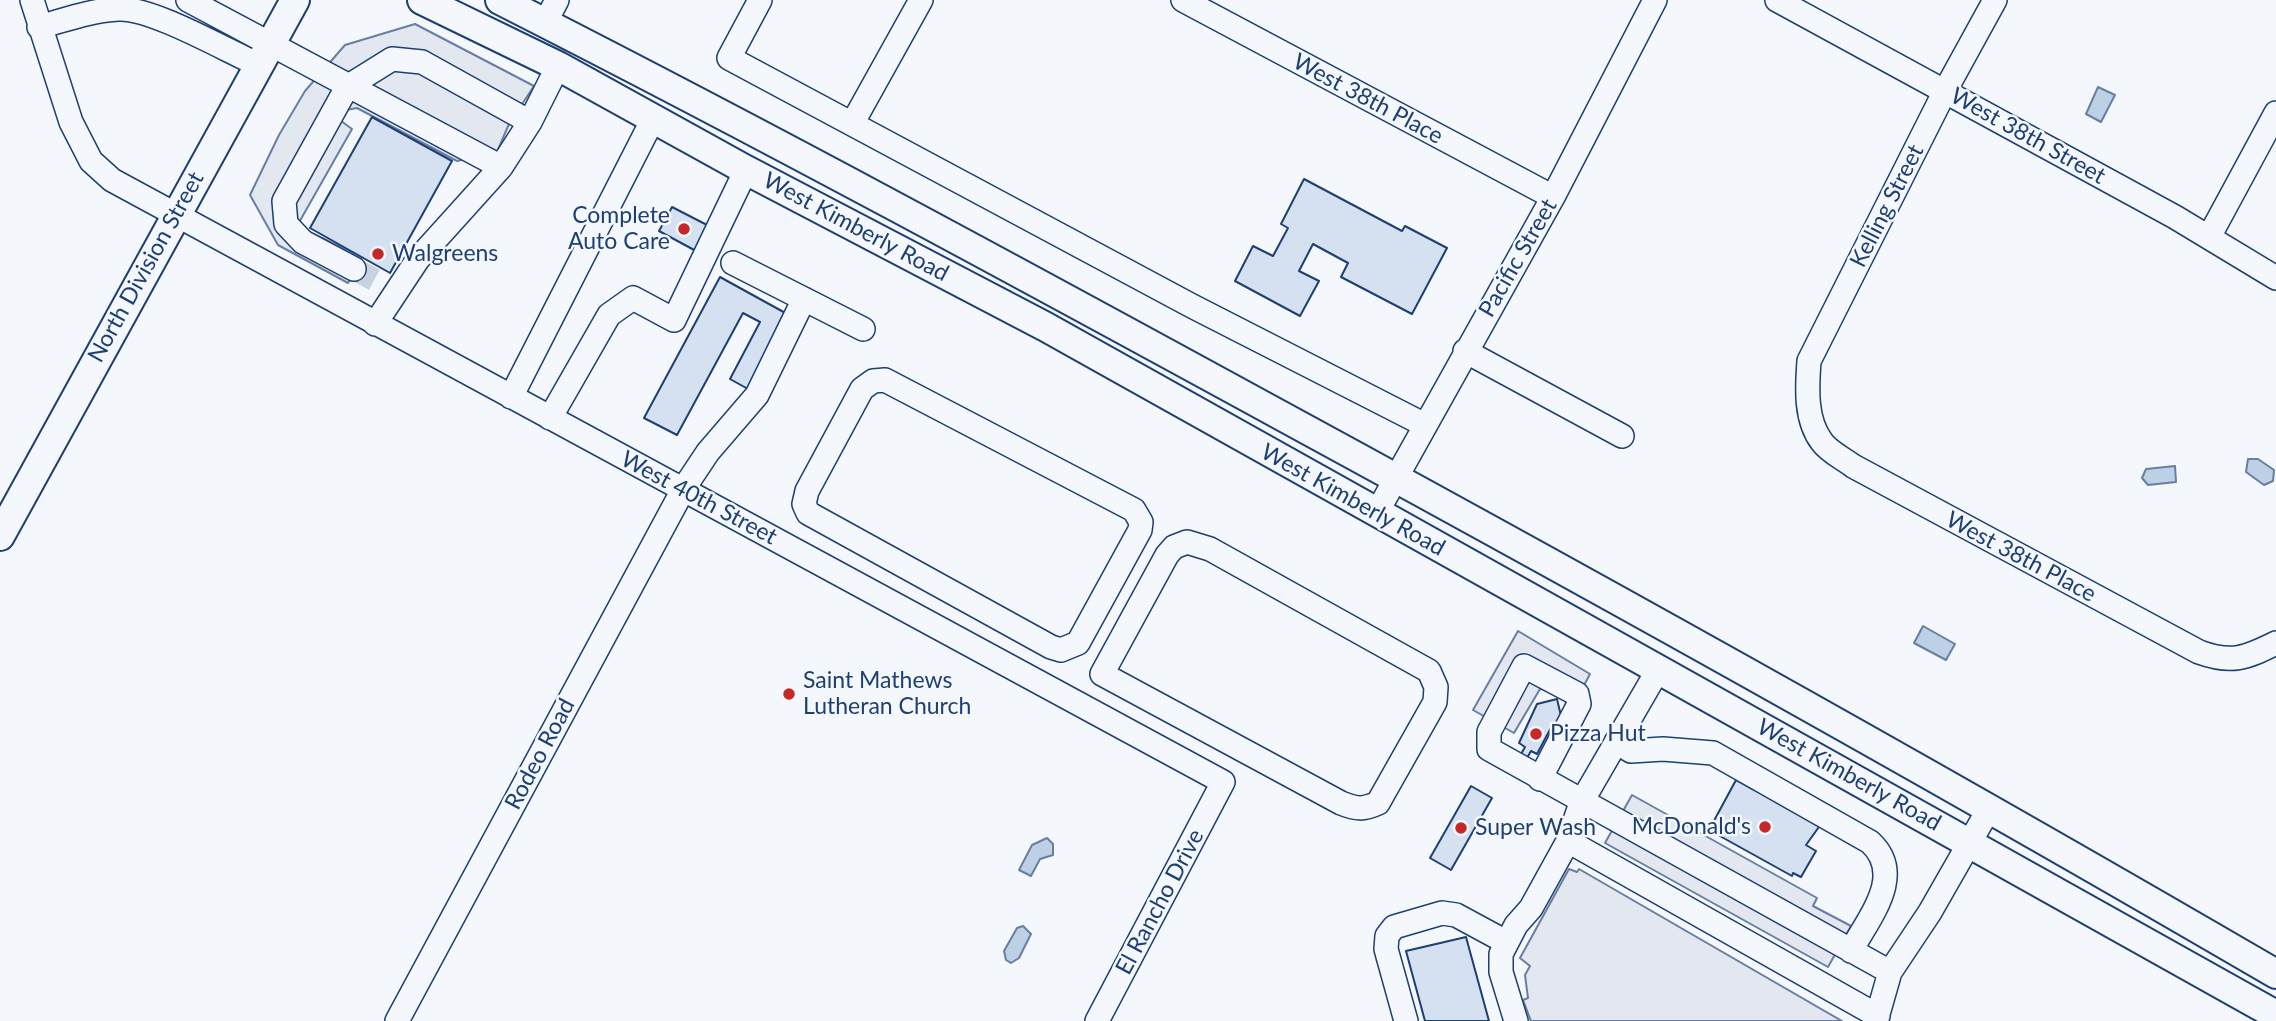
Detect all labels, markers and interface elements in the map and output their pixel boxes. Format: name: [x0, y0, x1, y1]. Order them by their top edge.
street label: West 38th Place: [1288, 48, 1448, 150]
street label: West 38th Street: [1946, 82, 2110, 190]
street label: Kelling Street: [1844, 140, 1930, 272]
street label: West Kimberly Road: [759, 166, 953, 288]
street label: North Division Street: [82, 167, 210, 367]
street label: Pacific Street: [1473, 194, 1563, 322]
place label: Complete Auto Care: [568, 202, 670, 256]
marker: Complete Auto Care: [676, 221, 692, 237]
place label: Walgreens: [392, 240, 498, 268]
marker: Walgreens: [370, 246, 386, 262]
street label: West Kimberly Road: [1256, 438, 1450, 562]
street label: West 40th Street: [616, 445, 782, 551]
street label: West 38th Place: [1941, 506, 2101, 608]
place label: Saint Mathews Lutheran Church: [803, 667, 971, 721]
marker: Saint Mathews Lutheran Church: [781, 686, 797, 702]
street label: Rodeo Road: [499, 694, 581, 814]
street label: West Kimberly Road: [1752, 713, 1946, 837]
place label: Pizza Hut: [1550, 720, 1646, 748]
marker: Pizza Hut: [1528, 726, 1544, 742]
place label: McDonald's: [1632, 813, 1751, 841]
place label: Super Wash: [1475, 814, 1596, 842]
marker: McDonald's: [1757, 819, 1773, 835]
marker: Super Wash: [1453, 820, 1469, 836]
street label: El Rancho Drive: [1110, 825, 1210, 979]

